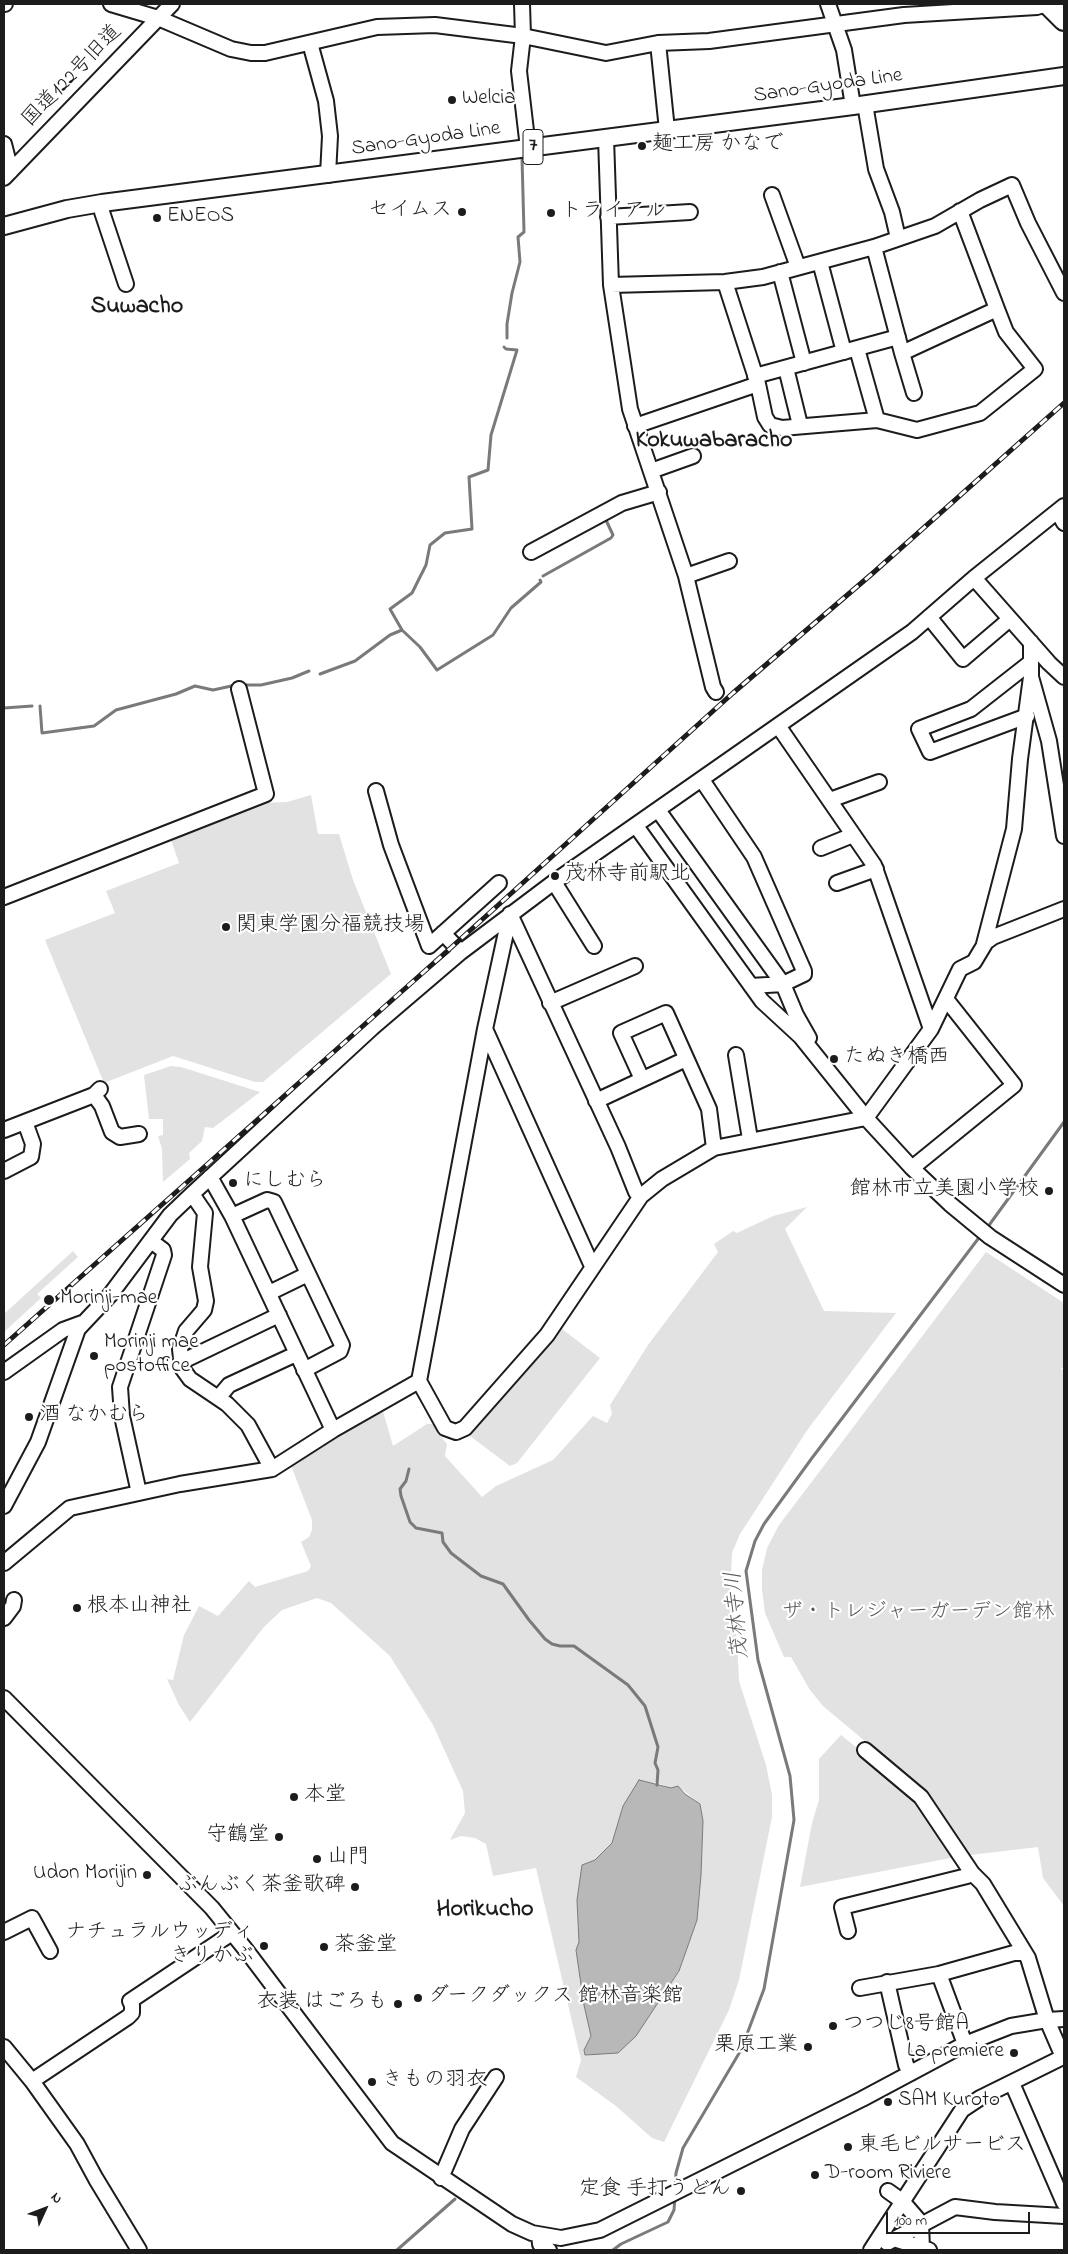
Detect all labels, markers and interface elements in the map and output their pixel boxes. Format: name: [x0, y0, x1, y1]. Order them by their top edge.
street label: 国道122号旧道: [18, 21, 128, 133]
street label: Sano-Gyoda Line: [752, 64, 904, 110]
place label: Welcia: [462, 87, 516, 113]
marker: Welcia: [446, 94, 458, 106]
street label: Sano-Gyoda Line: [350, 117, 502, 163]
road number: 7: [523, 130, 543, 164]
place label: 麺工房 かなで: [652, 133, 783, 159]
marker: 麺工房 かなで: [636, 140, 648, 152]
place label: セイムス: [368, 199, 452, 225]
place label: トライアル: [561, 200, 666, 226]
place label: ENEOS: [167, 205, 234, 231]
marker: セイムス: [456, 206, 468, 218]
marker: トライアル: [545, 207, 557, 219]
marker: ENEOS: [151, 212, 163, 224]
district label: Suwacho: [91, 294, 183, 322]
district label: Kokuwabaracho: [636, 428, 792, 456]
place label: 茂林寺前駅北: [565, 863, 691, 889]
marker: 茂林寺前駅北: [549, 870, 561, 882]
place label: 関東学園分福競技場: [236, 914, 425, 940]
marker: 関東学園分福競技場: [220, 921, 232, 933]
place label: たぬき橋西: [844, 1046, 949, 1072]
marker: たぬき橋西: [828, 1053, 840, 1065]
place label: にしむら: [243, 1170, 327, 1196]
marker: にしむら: [227, 1177, 239, 1189]
place label: 館林市立美園小学校: [850, 1178, 1039, 1204]
marker: 館林市立美園小学校: [1043, 1185, 1055, 1197]
place label: Morinji-mae: [60, 1287, 157, 1313]
marker: Morinji-mae: [42, 1293, 56, 1307]
place label: Morinji mae postoffice: [104, 1331, 199, 1381]
marker: Morinji mae postoffice: [88, 1350, 100, 1362]
place label: 酒 なかむら: [39, 1404, 149, 1430]
marker: 酒 なかむら: [23, 1411, 35, 1423]
water label: 茂林寺川: [722, 1570, 756, 1660]
place label: 根本山神社: [87, 1595, 192, 1621]
park label: ザ・トレジャーガーデン館林: [782, 1601, 1054, 1627]
marker: 根本山神社: [71, 1602, 83, 1614]
place label: 本堂: [304, 1784, 346, 1810]
marker: 本堂: [288, 1791, 300, 1803]
place label: 守鶴堂: [206, 1824, 269, 1850]
marker: 守鶴堂: [273, 1831, 285, 1843]
place label: 山門: [327, 1846, 369, 1872]
marker: 山門: [311, 1853, 323, 1865]
place label: Udon Morijin: [33, 1862, 137, 1888]
marker: Udon Morijin: [141, 1869, 153, 1881]
place label: ぶんぶく茶釜歌碑: [177, 1874, 345, 1900]
marker: ぶんぶく茶釜歌碑: [349, 1881, 361, 1893]
district label: Horikucho: [437, 1897, 533, 1925]
place label: ナチュラルウッディ きりかぶ: [65, 1921, 254, 1971]
place label: 茶釜堂: [334, 1934, 397, 1960]
marker: ナチュラルウッディ きりかぶ: [258, 1940, 270, 1952]
marker: 茶釜堂: [318, 1941, 330, 1953]
place label: ダークダックス 館林音楽館: [428, 1985, 683, 2011]
place label: 衣装 はごろも: [257, 1991, 388, 2017]
marker: ダークダックス 館林音楽館: [412, 1992, 424, 2004]
marker: 衣装 はごろも: [392, 1998, 404, 2010]
place label: つつじ8号館A: [843, 2013, 969, 2039]
marker: つつじ8号館A: [827, 2020, 839, 2032]
place label: 栗原工業: [714, 2034, 798, 2060]
place label: La premiere: [907, 2040, 1004, 2066]
marker: 栗原工業: [802, 2041, 814, 2053]
marker: La premiere: [1008, 2047, 1020, 2059]
place label: きもの羽衣: [382, 2069, 487, 2095]
marker: きもの羽衣: [366, 2076, 378, 2088]
place label: SAM Kuroto: [898, 2089, 1000, 2115]
marker: SAM Kuroto: [882, 2096, 894, 2108]
place label: 東毛ビルサービス: [858, 2134, 1026, 2160]
marker: 東毛ビルサービス: [842, 2141, 854, 2153]
place label: D-room Riviere: [825, 2162, 951, 2188]
marker: D-room Riviere: [809, 2169, 821, 2181]
place label: 定食 手打うどん: [579, 2178, 731, 2204]
north arrow: [20, 2184, 70, 2234]
marker: 定食 手打うどん: [735, 2185, 747, 2197]
text: N: [45, 2188, 67, 2209]
scale bar: [888, 2202, 1032, 2234]
text: 100 m: [894, 2210, 927, 2232]

